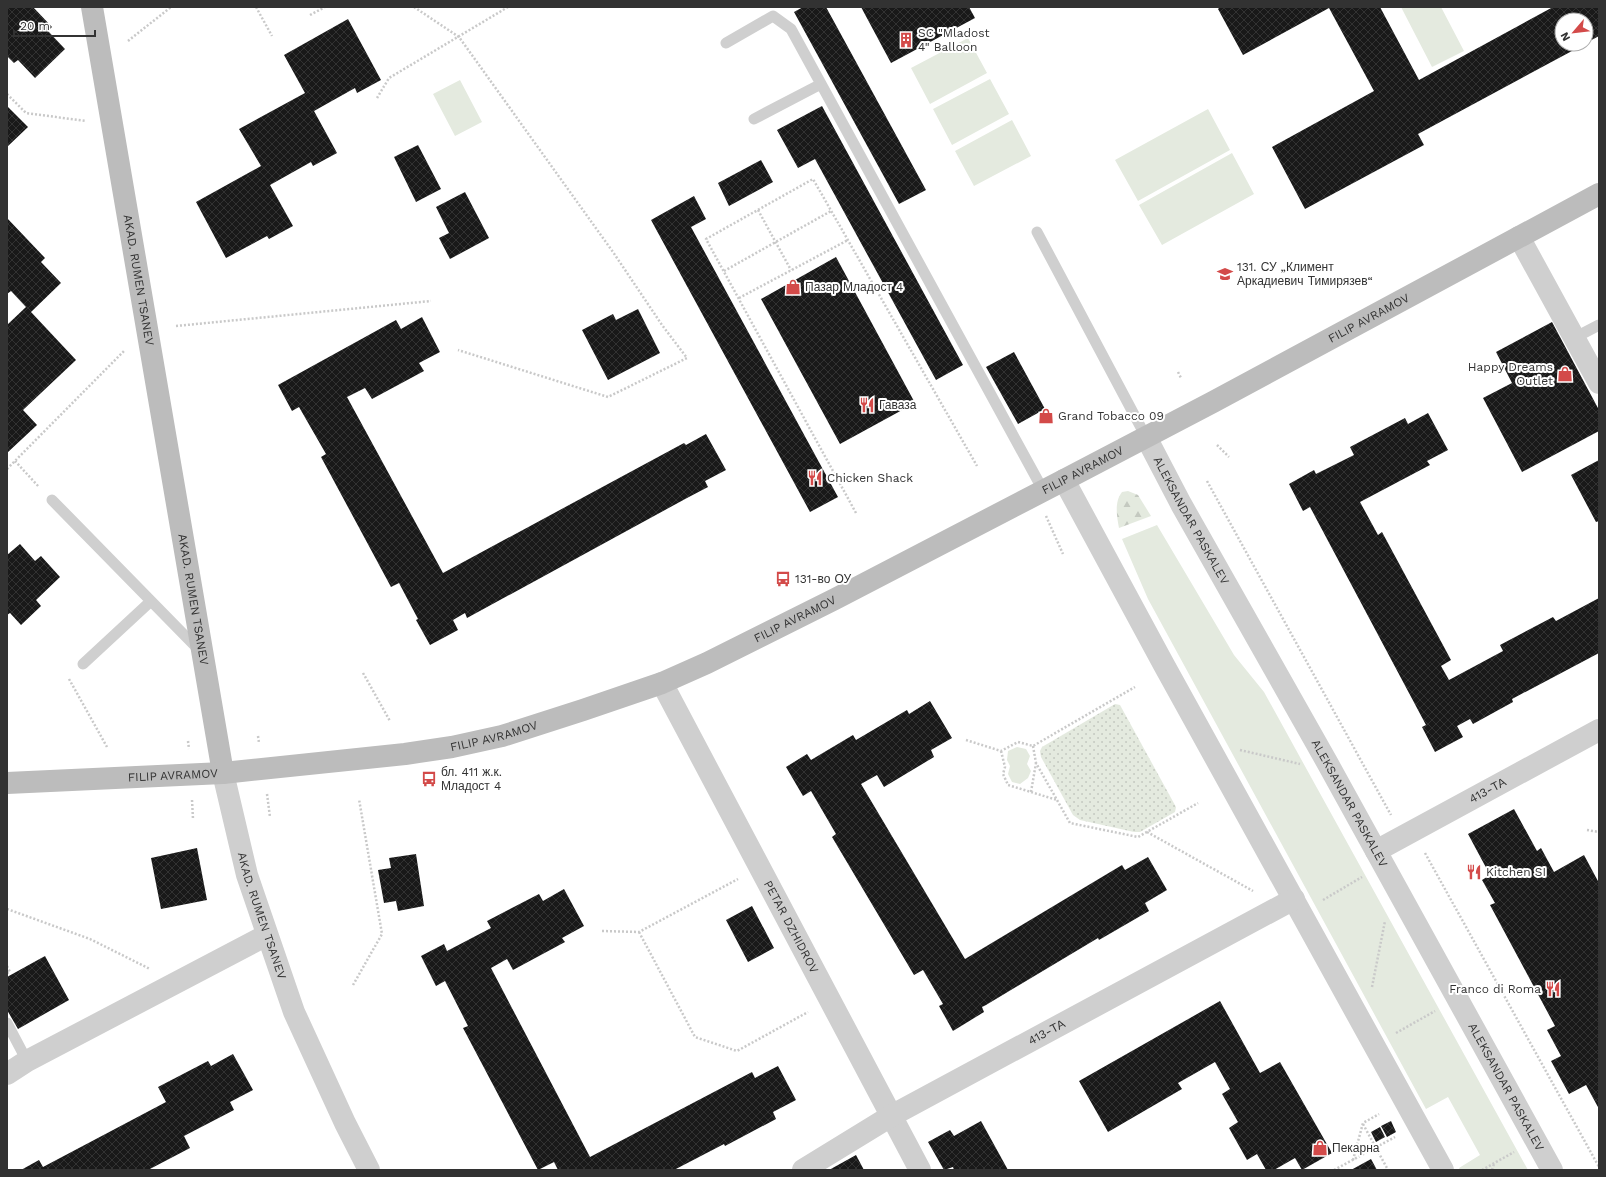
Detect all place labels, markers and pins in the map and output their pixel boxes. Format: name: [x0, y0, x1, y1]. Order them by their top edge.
place label: SC "Mladost 4" Balloon: [918, 26, 990, 54]
building icon: SC "Mladost 4" Balloon: [897, 31, 915, 49]
place label: 131. СУ „Климент Аркадиевич Тимирязев“: [1237, 260, 1373, 288]
school or university icon: 131. СУ „Климент Аркадиевич Тимирязев“: [1216, 265, 1234, 283]
shop icon: Пазар Младост 4: [784, 278, 802, 296]
place label: Пазар Младост 4: [805, 280, 903, 294]
place label: Happy Dreams Outlet: [1468, 360, 1553, 388]
shop icon: Happy Dreams Outlet: [1556, 365, 1574, 383]
restaurant icon: Гаваза: [858, 396, 876, 414]
place label: Гаваза: [879, 398, 917, 412]
shop icon: Grand Tobacco 09: [1037, 407, 1055, 425]
place label: Grand Tobacco 09: [1058, 409, 1164, 423]
restaurant icon: Chicken Shack: [806, 469, 824, 487]
place label: Chicken Shack: [827, 471, 913, 485]
bus stop icon: 131-во ОУ: [774, 570, 792, 588]
place label: 131-во ОУ: [795, 572, 852, 586]
place label: бл. 411 ж.к. Младост 4: [441, 765, 502, 793]
bus stop icon: бл. 411 ж.к. Младост 4: [420, 770, 438, 788]
restaurant icon: Kitchen SI: [1465, 863, 1483, 881]
place label: Kitchen SI: [1486, 865, 1546, 879]
restaurant icon: Franco di Roma: [1544, 980, 1562, 998]
place label: Franco di Roma: [1449, 982, 1541, 996]
shop icon: Пекарна: [1311, 1139, 1329, 1157]
place label: Пекарна: [1332, 1141, 1380, 1155]

